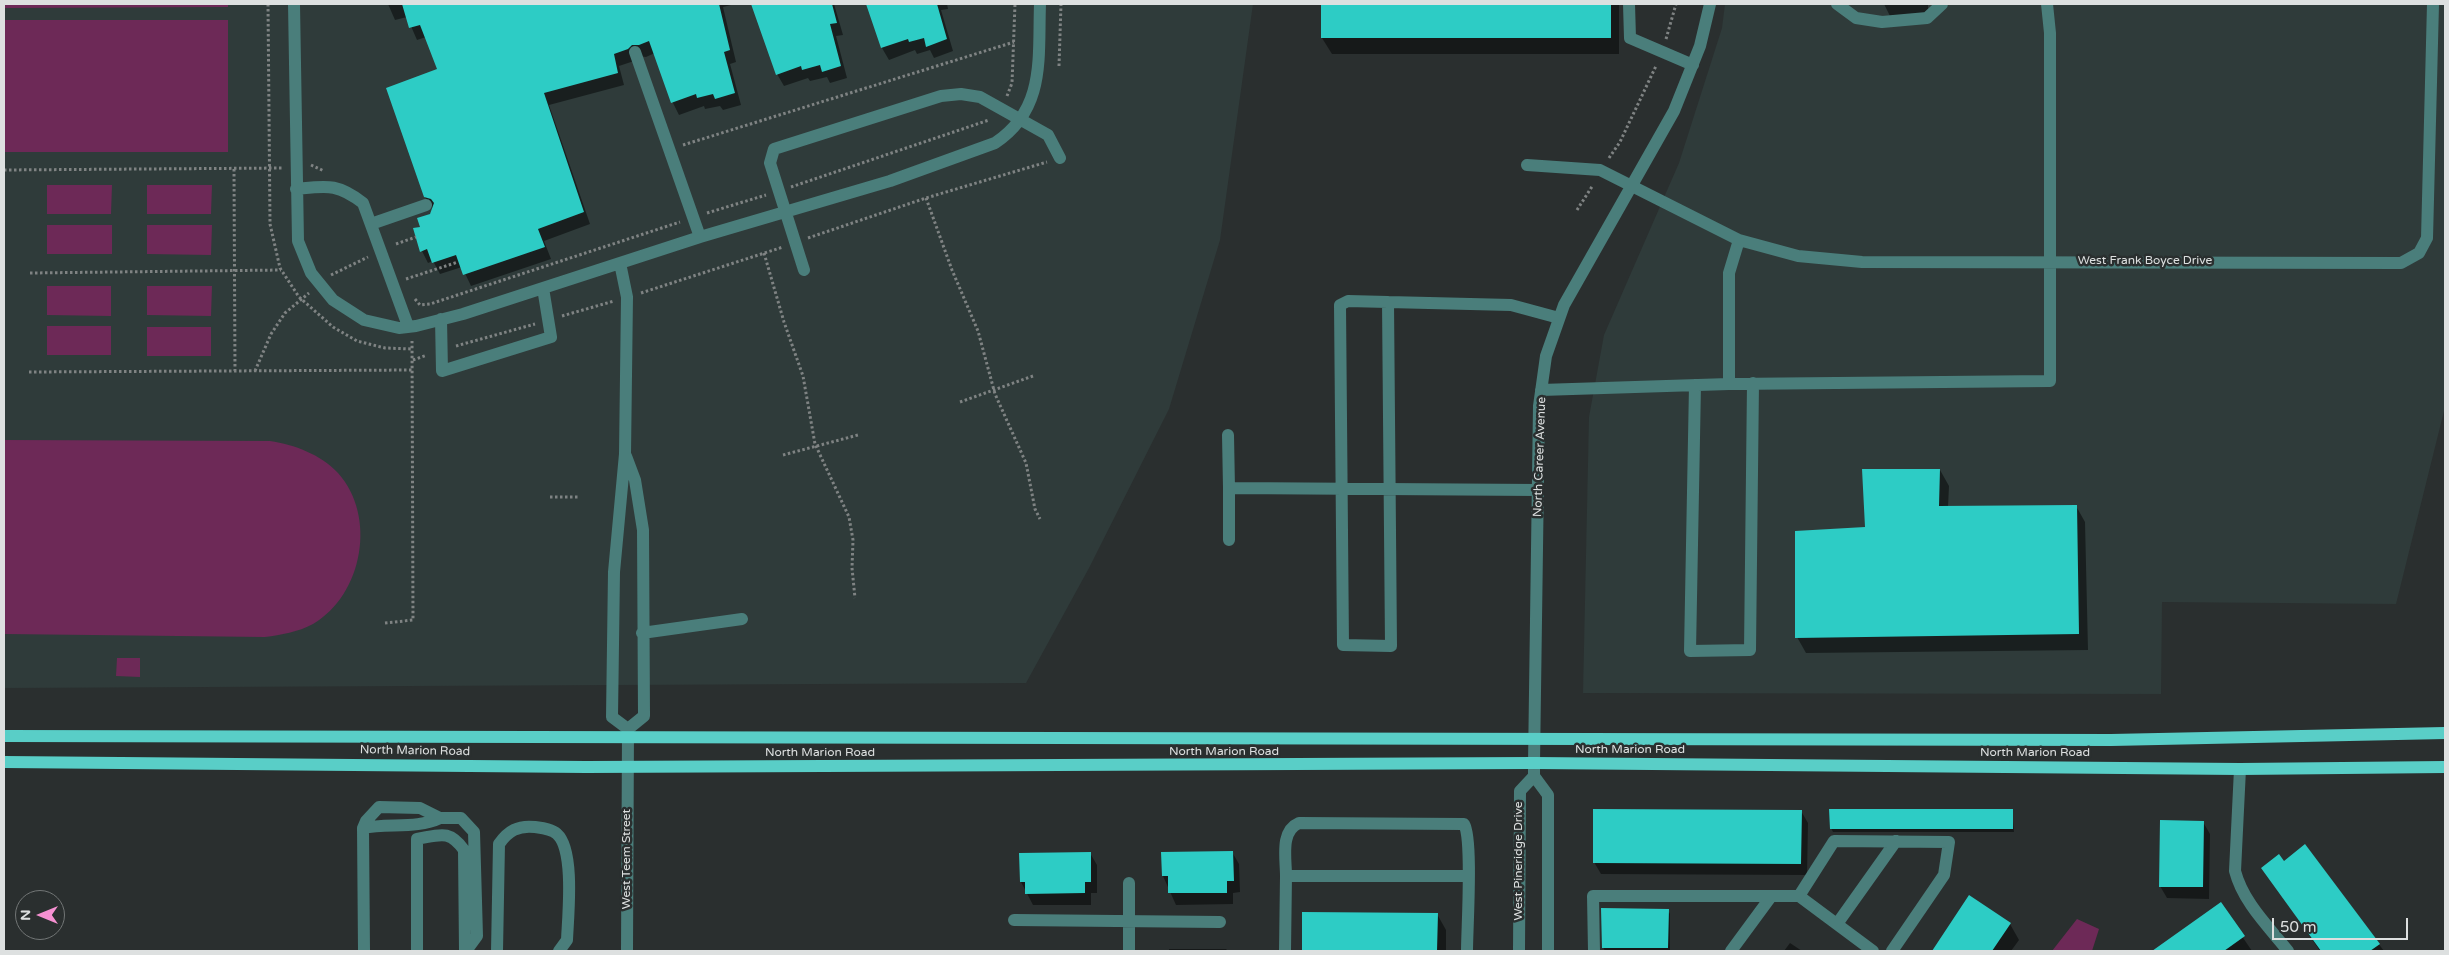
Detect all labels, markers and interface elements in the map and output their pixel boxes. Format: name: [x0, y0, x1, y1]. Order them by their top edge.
street label: West Frank Boyce Drive: [2078, 254, 2212, 268]
street label: North Career Avenue: [1531, 397, 1549, 517]
street label: North Marion Road: [360, 743, 470, 759]
street label: North Marion Road: [1575, 743, 1685, 757]
street label: North Marion Road: [1169, 745, 1279, 759]
street label: North Marion Road: [765, 746, 875, 760]
street label: North Marion Road: [1980, 746, 2090, 760]
street label: West Pineridge Drive: [1512, 801, 1526, 921]
street label: West Teem Street: [620, 809, 634, 909]
north arrow: [15, 890, 65, 940]
scale bar: [2274, 908, 2410, 940]
text: N: [17, 909, 34, 921]
text: 50 m: [2280, 918, 2317, 936]

